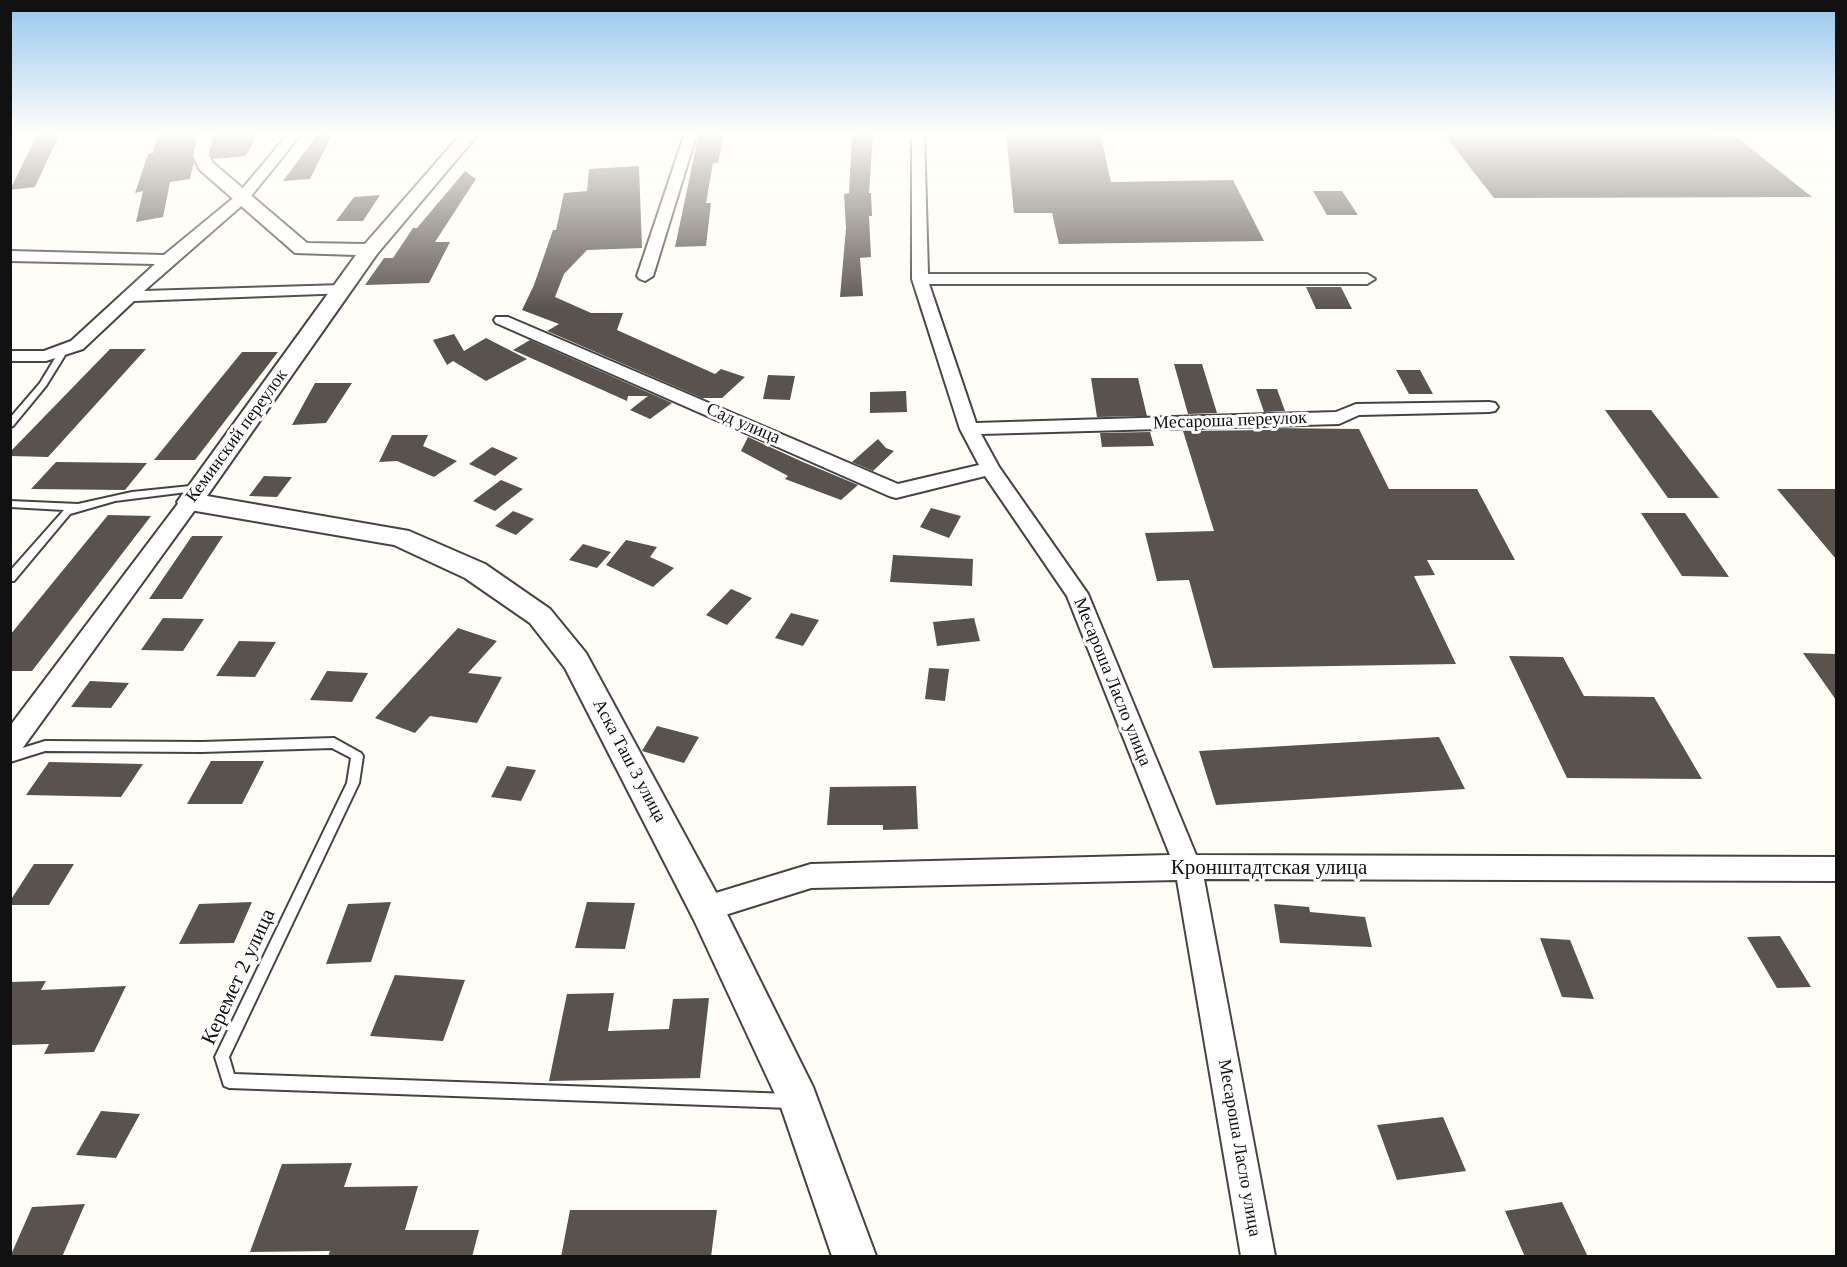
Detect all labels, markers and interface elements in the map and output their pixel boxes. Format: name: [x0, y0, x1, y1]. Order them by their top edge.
street label: Кеминский переулок: [181, 365, 293, 507]
street label: Сад улица: [703, 399, 783, 449]
street label: Месароша переулок: [1153, 408, 1307, 434]
street label: Месароша Ласло улица: [1068, 595, 1156, 769]
street label: Аска Таш 3 улица: [587, 696, 671, 826]
street label: Кронштадтская улица: [1171, 855, 1367, 881]
street label: Керемет 2 улица: [197, 905, 281, 1049]
street label: Месароша Ласло улица: [1213, 1058, 1265, 1238]

